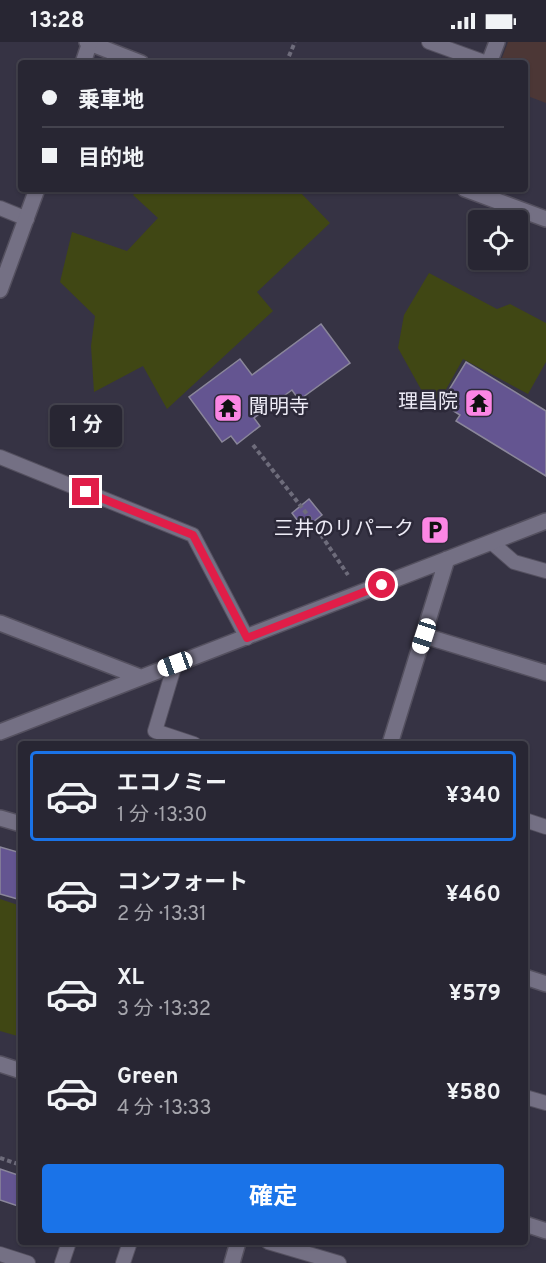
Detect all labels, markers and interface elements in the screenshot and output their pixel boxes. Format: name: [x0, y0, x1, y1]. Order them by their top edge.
text: 13:28: [30, 8, 85, 35]
text: 乗車地: [78, 88, 144, 115]
text: 目的地: [78, 146, 144, 173]
map controls: [468, 210, 528, 270]
button: locate: [468, 210, 528, 270]
temple icon: 理昌院: [463, 387, 495, 419]
place label: 理昌院: [398, 390, 458, 416]
temple icon: 聞明寺: [212, 392, 244, 424]
place label: 聞明寺: [249, 395, 309, 421]
callout: 1 分: [50, 405, 122, 447]
text: 1 分: [70, 413, 103, 439]
route end: [72, 478, 99, 505]
parking icon: 三井のリパーク: [419, 514, 451, 546]
place label: 三井のリパーク: [274, 517, 414, 543]
route start: [368, 571, 395, 598]
car: [410, 616, 438, 656]
car: [155, 649, 195, 679]
icon: car: [45, 769, 99, 823]
text: エコノミー: [117, 771, 227, 798]
text: ¥340: [446, 783, 501, 810]
text: 1 分 · 13:30: [117, 803, 207, 829]
icon: car: [45, 868, 99, 922]
text: コンフォート: [117, 870, 248, 897]
text: ¥460: [446, 882, 501, 909]
text: 2 分 · 13:31: [117, 902, 207, 928]
text: XL: [117, 965, 144, 992]
icon: car: [45, 967, 99, 1021]
text: ¥579: [449, 981, 501, 1008]
text: 3 分 · 13:32: [117, 997, 211, 1023]
text: Green: [117, 1064, 179, 1091]
icon: car: [45, 1066, 99, 1120]
text: ¥580: [446, 1080, 501, 1107]
text: 4 分 · 13:33: [117, 1096, 212, 1122]
button: 確定: [42, 1164, 504, 1233]

